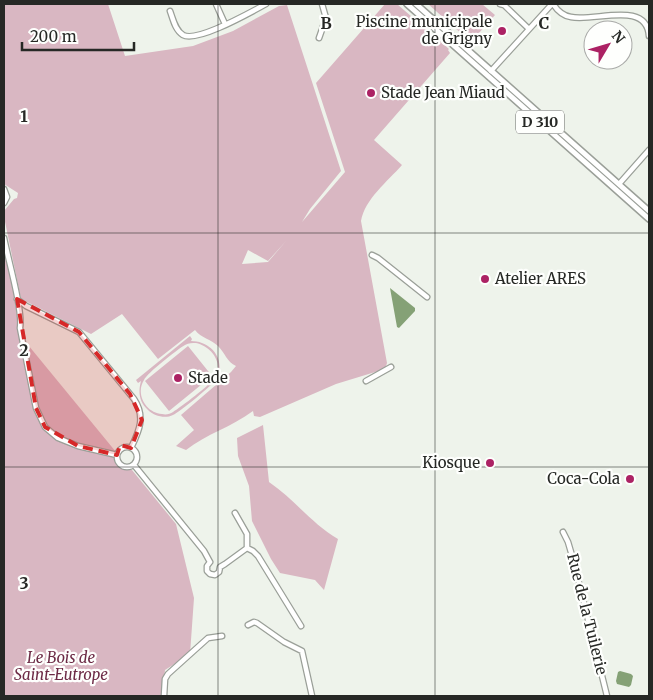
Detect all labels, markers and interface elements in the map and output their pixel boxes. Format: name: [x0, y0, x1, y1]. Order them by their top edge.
place label: Piscine municipale de Grigny: [356, 12, 492, 48]
text: B: [320, 13, 332, 33]
text: C: [539, 13, 549, 33]
scale bar: [22, 20, 135, 52]
north arrow: [583, 20, 633, 70]
marker: Piscine municipale de Grigny: [496, 25, 508, 37]
text: 200 m: [30, 27, 77, 46]
text: N: [608, 27, 629, 47]
place label: Stade Jean Miaud: [381, 83, 505, 102]
marker: Stade Jean Miaud: [365, 87, 377, 99]
text: 1: [20, 106, 28, 126]
road number: D 310: [516, 110, 564, 134]
place label: Atelier ARES: [494, 269, 586, 288]
marker: Atelier ARES: [479, 273, 491, 285]
text: 2: [19, 340, 29, 360]
place label: Stade: [188, 368, 228, 387]
marker: Stade: [172, 372, 184, 384]
place label: Kiosque: [422, 453, 480, 472]
marker: Kiosque: [484, 457, 496, 469]
place label: Coca-Cola: [547, 469, 620, 488]
marker: Coca-Cola: [624, 473, 636, 485]
street label: Rue de la Tuilerie: [563, 551, 612, 677]
text: 3: [19, 573, 29, 593]
park label: Le Bois de Saint-Eutrope: [14, 648, 108, 684]

